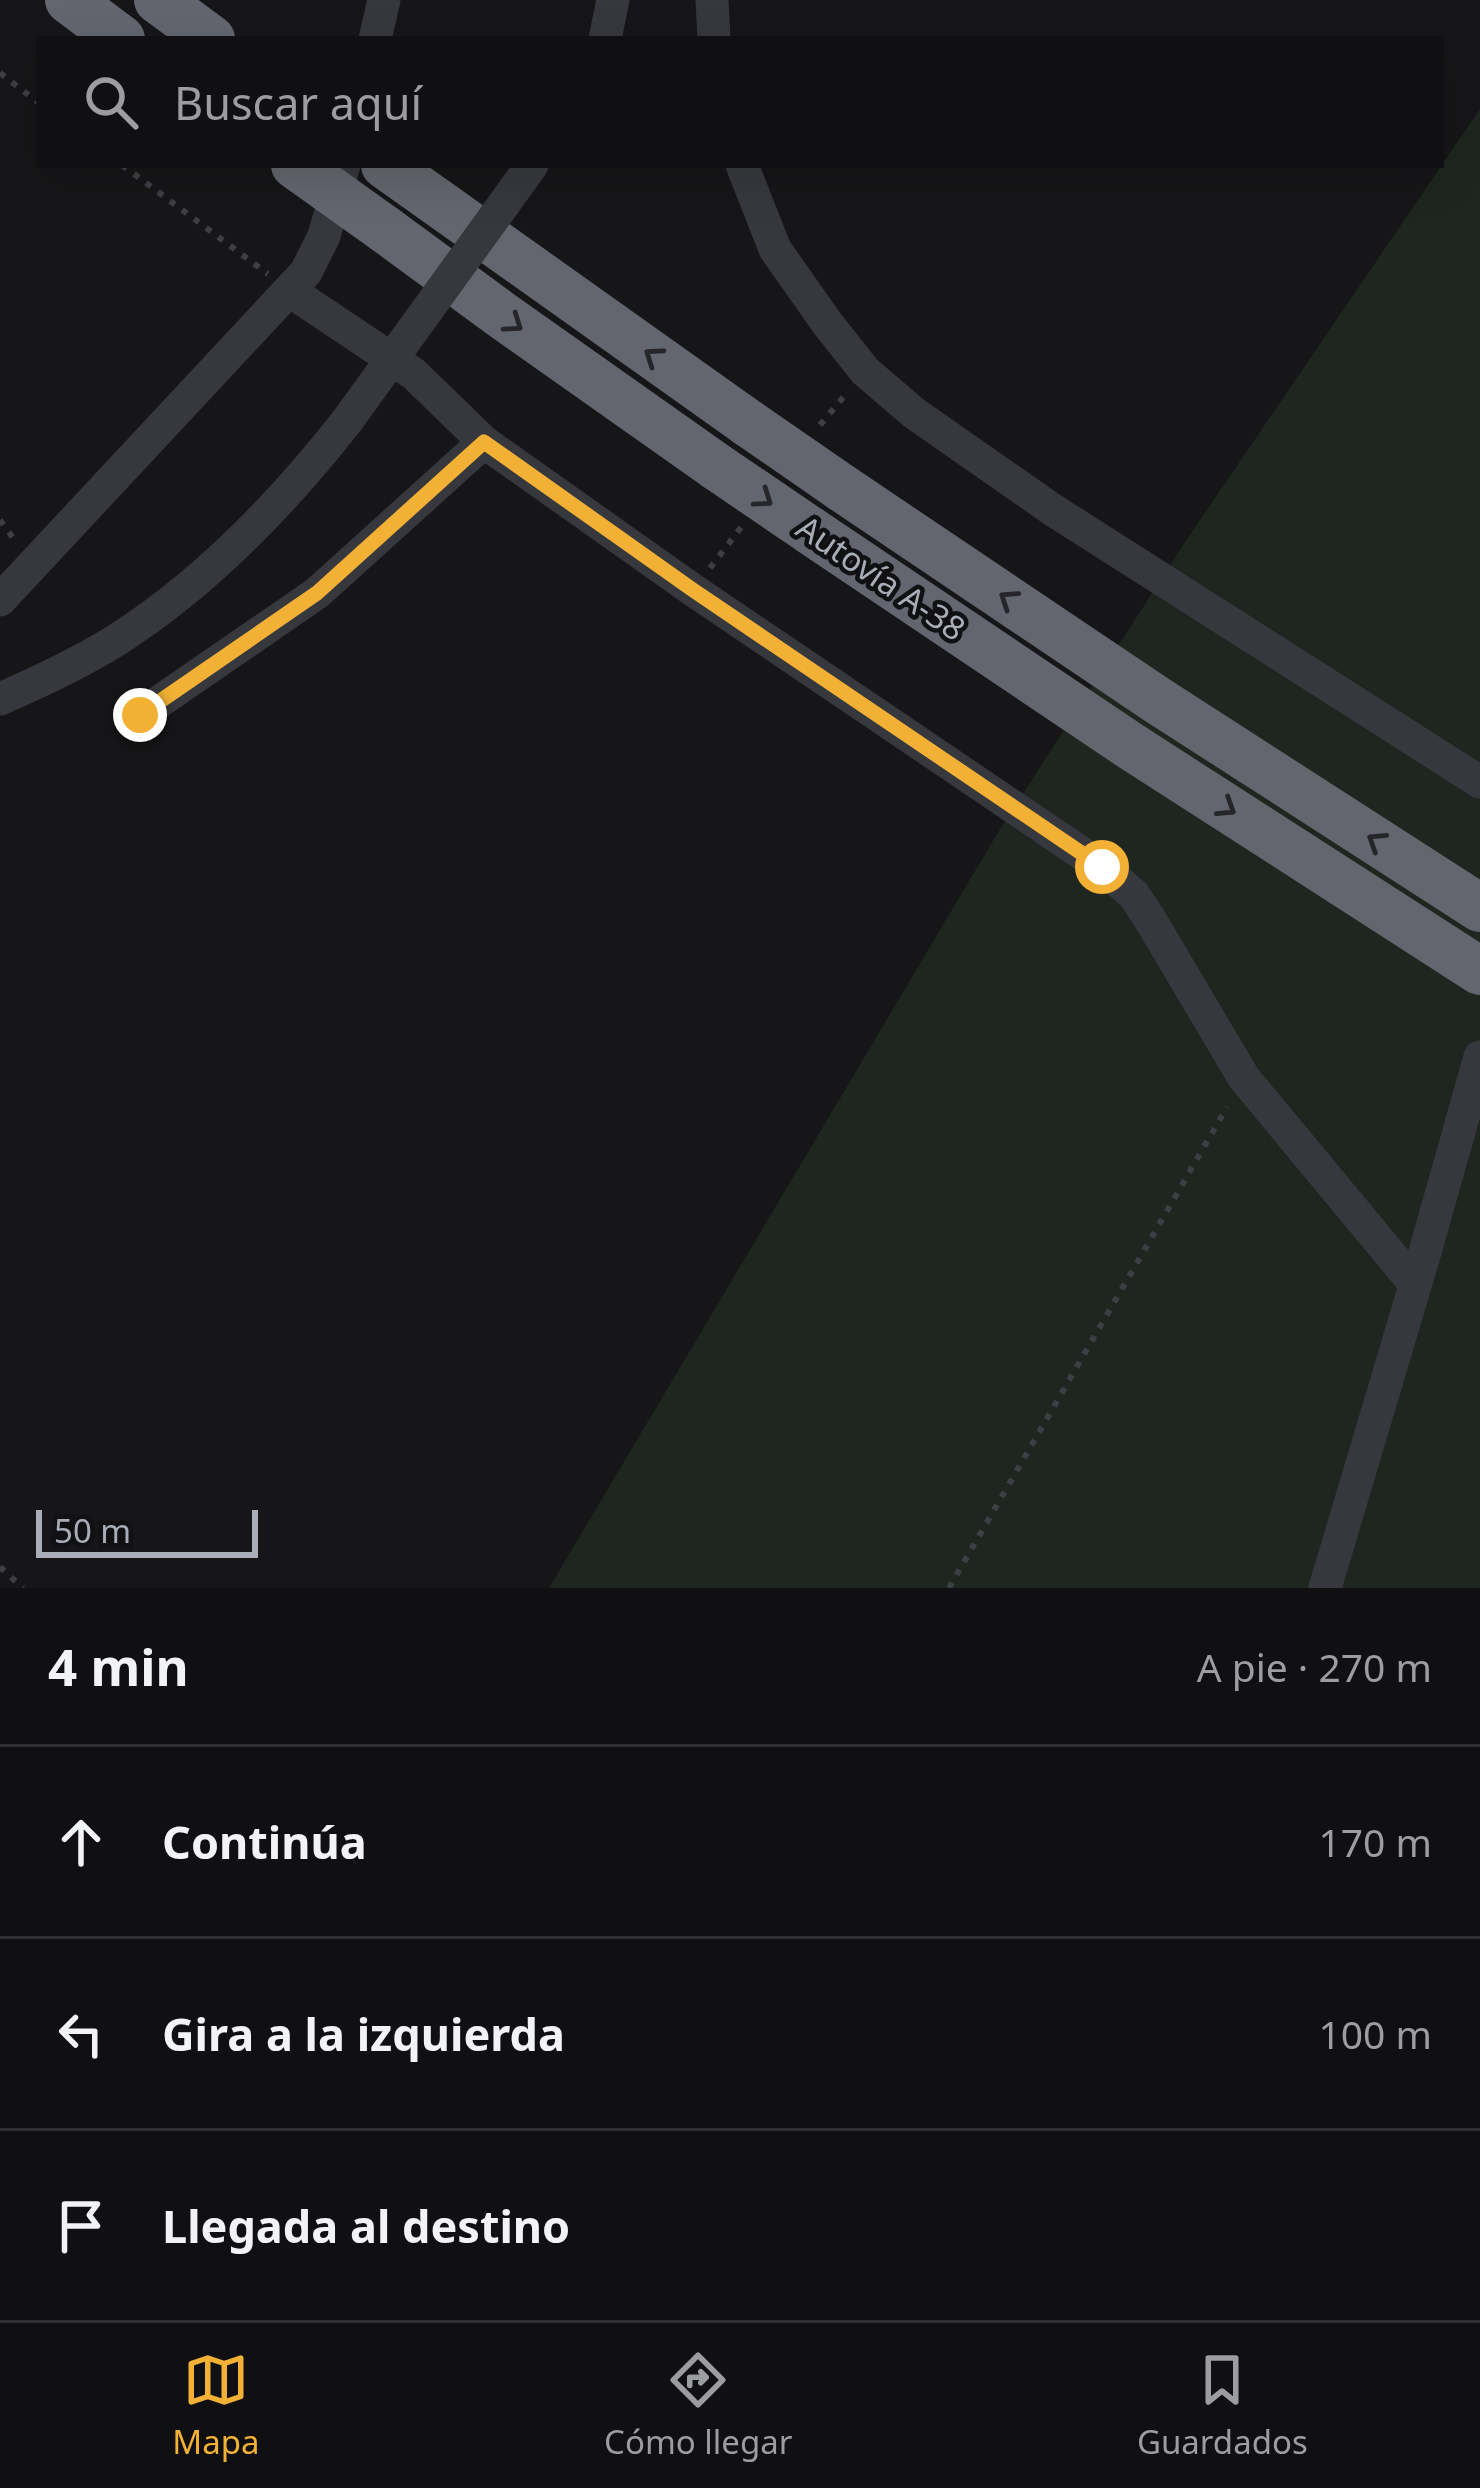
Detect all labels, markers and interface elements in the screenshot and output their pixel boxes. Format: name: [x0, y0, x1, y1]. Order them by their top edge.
search box: [36, 36, 1444, 168]
icon: search: [78, 69, 144, 135]
text: Buscar aquí: [174, 72, 422, 133]
one-way arrow: [501, 310, 523, 332]
one-way arrow: [644, 348, 666, 370]
one-way arrow: [751, 485, 773, 507]
street label: Autovía A-38: [788, 505, 975, 651]
one-way arrow: [999, 592, 1021, 614]
route end: [113, 688, 167, 742]
one-way arrow: [1214, 794, 1236, 816]
one-way arrow: [1367, 833, 1389, 855]
route start: [1075, 840, 1129, 894]
scale bar: [36, 1504, 258, 1557]
text: 50 m: [54, 1508, 131, 1553]
text: 4 min: [48, 1631, 189, 1701]
text: A pie · 270 m: [1197, 1640, 1432, 1693]
icon: ahead: [48, 1809, 114, 1875]
text: Continúa: [162, 1811, 367, 1872]
text: 170 m: [1318, 1815, 1432, 1868]
icon: left: [48, 2001, 114, 2067]
text: Gira a la izquierda: [162, 2003, 565, 2064]
text: 100 m: [1318, 2007, 1432, 2060]
icon: arrive: [48, 2193, 114, 2259]
text: Llegada al destino: [162, 2195, 570, 2256]
tab: Mapa: [172, 2347, 260, 2464]
tab: Cómo llegar: [604, 2347, 792, 2464]
tab: Guardados: [1137, 2347, 1308, 2464]

